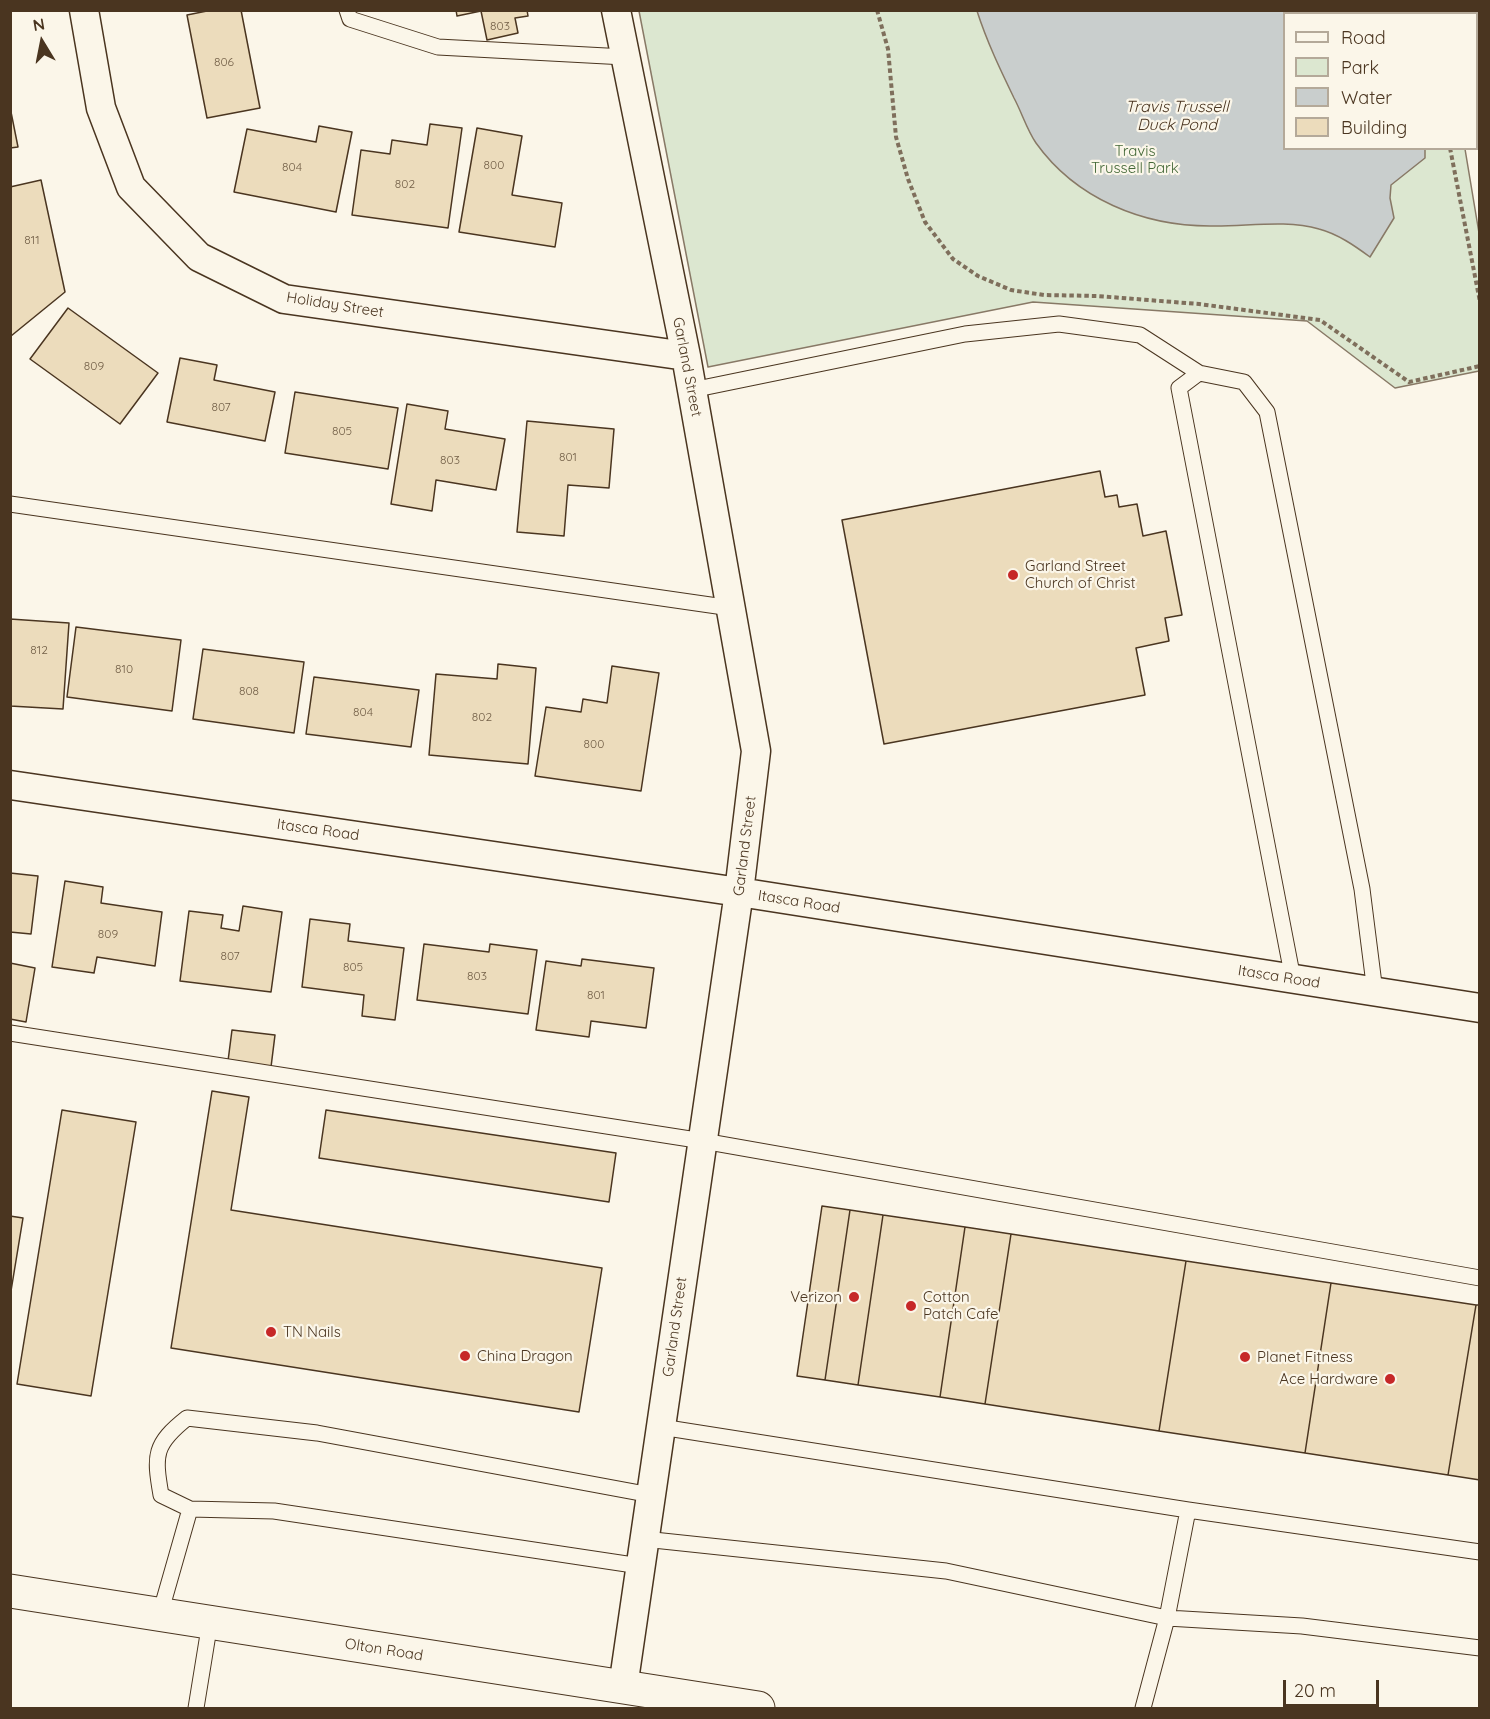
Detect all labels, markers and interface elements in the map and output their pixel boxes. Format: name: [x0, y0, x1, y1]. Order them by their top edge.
north arrow: [12, 12, 72, 72]
legend: [1283, 12, 1478, 150]
text: N: [31, 13, 46, 35]
house number: 803: [490, 19, 510, 33]
text: Road: [1341, 26, 1386, 49]
house number: 806: [214, 55, 234, 69]
text: Park: [1341, 56, 1379, 79]
text: Water: [1341, 86, 1392, 109]
water label: Travis Trussell Duck Pond: [1125, 97, 1229, 135]
text: Building: [1341, 116, 1407, 139]
park label: Travis Trussell Park: [1091, 142, 1179, 177]
house number: 800: [484, 158, 504, 172]
house number: 804: [282, 160, 302, 174]
house number: 802: [395, 177, 415, 191]
house number: 811: [24, 233, 40, 247]
street label: Holiday Street: [285, 288, 385, 322]
street label: Garland Street: [669, 316, 705, 418]
house number: 809: [84, 359, 104, 373]
house number: 807: [211, 400, 231, 414]
house number: 805: [332, 424, 352, 438]
house number: 801: [559, 450, 577, 464]
house number: 803: [440, 453, 460, 467]
place label: Garland Street Church of Christ: [1025, 557, 1136, 592]
marker: Garland Street Church of Christ: [1006, 568, 1020, 582]
house number: 812: [30, 643, 48, 657]
house number: 810: [115, 662, 133, 676]
house number: 808: [239, 684, 259, 698]
house number: 804: [353, 705, 373, 719]
house number: 802: [472, 710, 492, 724]
house number: 800: [584, 737, 604, 751]
street label: Garland Street: [730, 795, 760, 897]
street label: Itasca Road: [276, 815, 360, 845]
street label: Itasca Road: [757, 887, 841, 917]
house number: 809: [98, 927, 118, 941]
house number: 807: [220, 949, 240, 963]
house number: 805: [343, 960, 363, 974]
street label: Itasca Road: [1237, 962, 1321, 992]
house number: 803: [467, 969, 487, 983]
house number: 801: [587, 988, 605, 1002]
street label: Garland Street: [659, 1276, 691, 1378]
place label: Verizon: [790, 1288, 842, 1306]
place label: Cotton Patch Cafe: [923, 1288, 999, 1323]
marker: Verizon: [847, 1290, 861, 1304]
marker: Cotton Patch Cafe: [904, 1299, 918, 1313]
place label: TN Nails: [283, 1323, 341, 1341]
marker: TN Nails: [264, 1325, 278, 1339]
place label: China Dragon: [477, 1347, 573, 1365]
place label: Planet Fitness: [1257, 1348, 1353, 1366]
marker: China Dragon: [458, 1349, 472, 1363]
marker: Planet Fitness: [1238, 1350, 1252, 1364]
place label: Ace Hardware: [1279, 1370, 1378, 1388]
marker: Ace Hardware: [1383, 1372, 1397, 1386]
street label: Olton Road: [344, 1635, 424, 1665]
scale bar: [1286, 1668, 1382, 1706]
text: 20 m: [1294, 1679, 1336, 1702]

